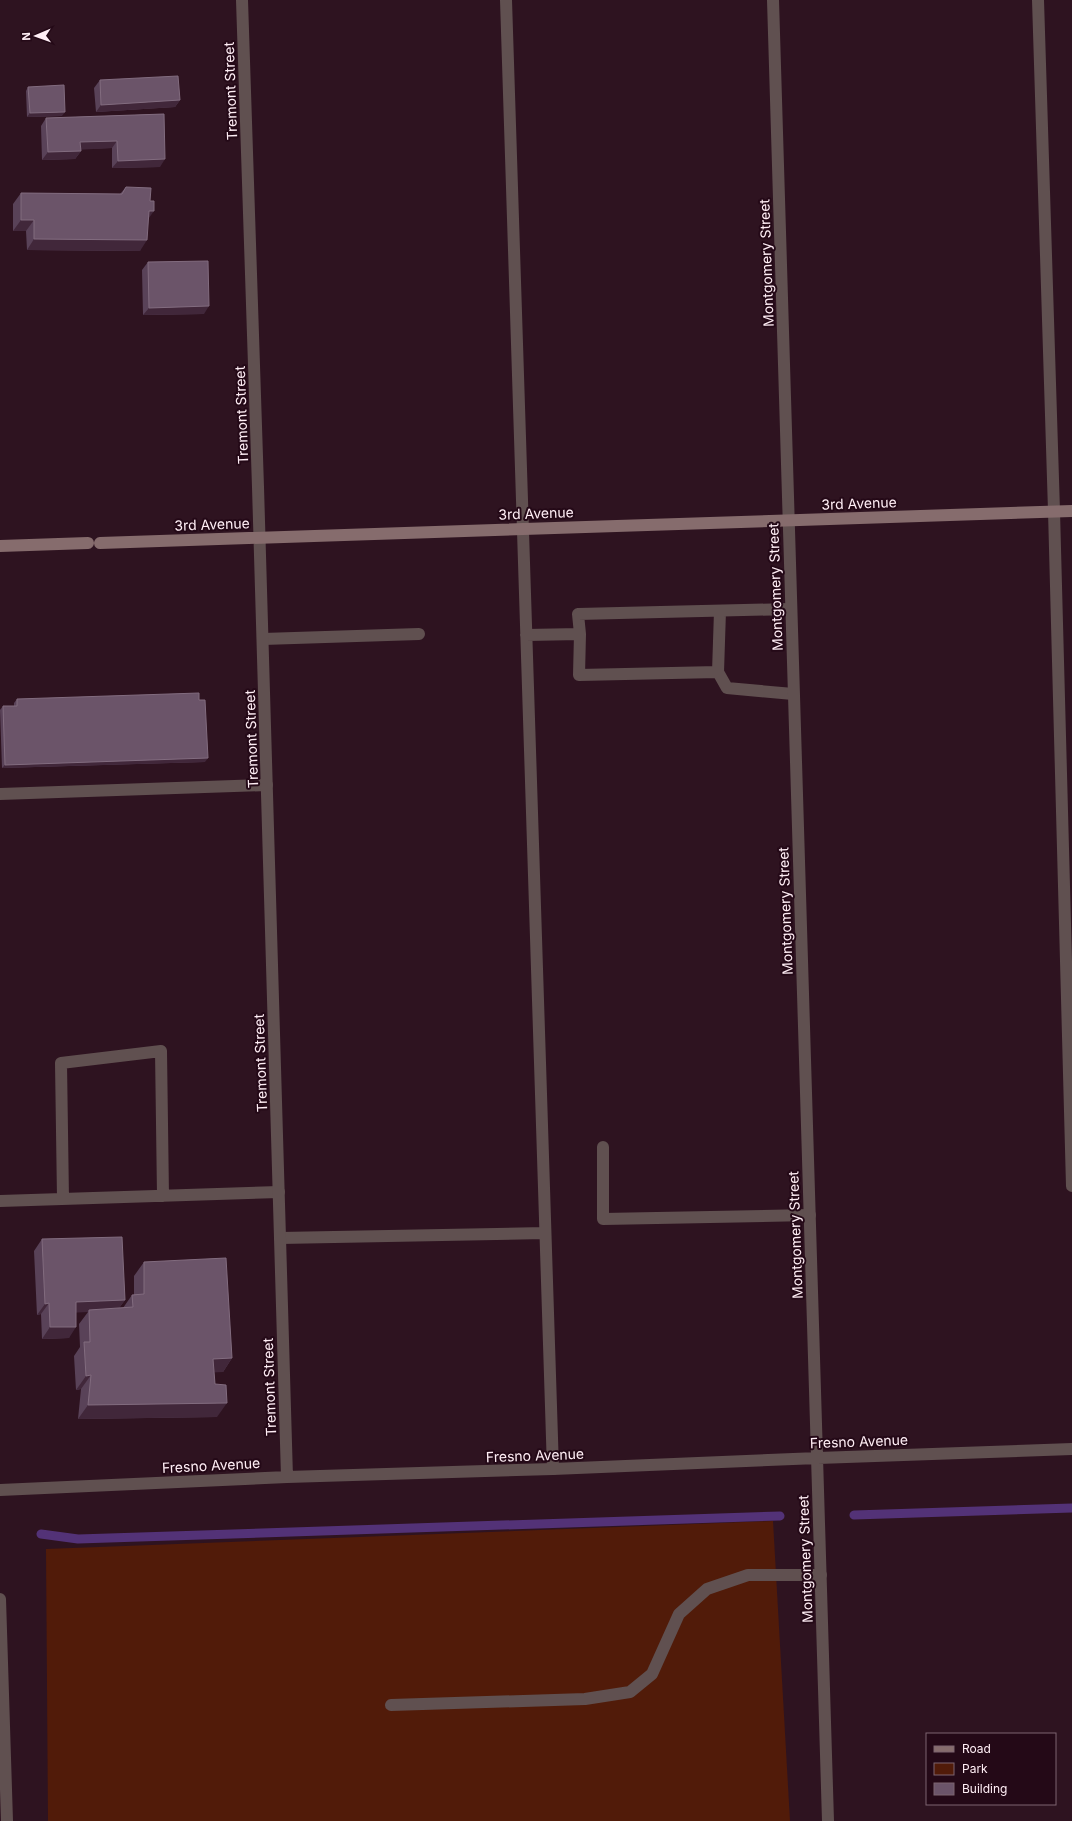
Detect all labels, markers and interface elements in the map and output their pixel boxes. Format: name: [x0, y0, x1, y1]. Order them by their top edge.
north arrow: [16, 16, 56, 56]
text: N: [19, 32, 33, 41]
street label: Tremont Street: [220, 41, 240, 140]
street label: Montgomery Street: [755, 198, 777, 327]
street label: Tremont Street: [231, 365, 251, 464]
street label: 3rd Avenue: [821, 493, 897, 513]
street label: 3rd Avenue: [498, 503, 574, 523]
street label: 3rd Avenue: [174, 514, 250, 534]
street label: Montgomery Street: [764, 522, 786, 651]
street label: Tremont Street: [241, 689, 261, 788]
street label: Montgomery Street: [774, 846, 796, 975]
street label: Tremont Street: [250, 1013, 270, 1112]
street label: Montgomery Street: [784, 1170, 806, 1299]
street label: Tremont Street: [259, 1337, 279, 1436]
street label: Fresno Avenue: [810, 1431, 908, 1451]
street label: Fresno Avenue: [486, 1445, 584, 1465]
street label: Fresno Avenue: [162, 1454, 260, 1476]
street label: Montgomery Street: [794, 1494, 816, 1623]
legend: [926, 1733, 1056, 1805]
text: Road: [962, 1741, 991, 1756]
text: Park: [962, 1761, 988, 1776]
text: Building: [962, 1781, 1007, 1796]

